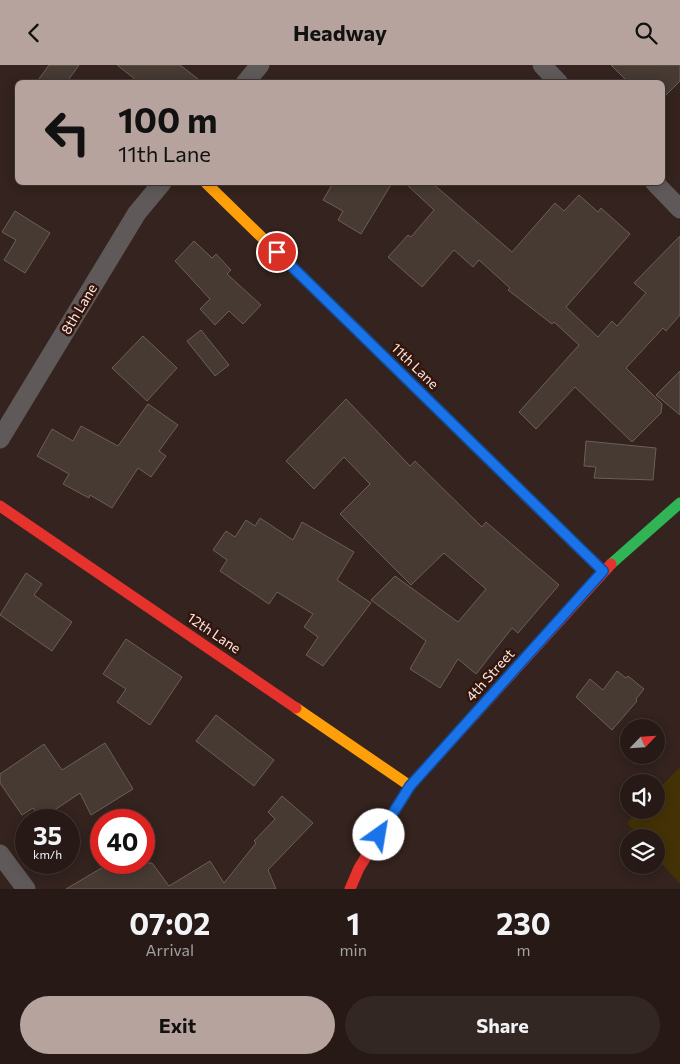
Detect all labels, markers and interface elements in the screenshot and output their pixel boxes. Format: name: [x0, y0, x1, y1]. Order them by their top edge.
icon: back: [20, 19, 48, 47]
text: Headway: [293, 19, 387, 46]
icon: search: [632, 19, 660, 47]
text: 100 m: [118, 97, 218, 140]
icon: left: [35, 100, 100, 165]
text: 11th Lane: [118, 140, 211, 167]
pin: [256, 231, 298, 273]
icon: arrive: [263, 238, 291, 266]
street label: 8th Lane: [57, 280, 100, 337]
street label: 11th Lane: [388, 339, 443, 392]
street label: 12th Lane: [184, 609, 244, 657]
street label: 4th Street: [462, 645, 518, 704]
north arrow: [620, 719, 665, 764]
map controls: [620, 719, 665, 874]
button: sound: [620, 774, 665, 819]
position arrow: [352, 808, 404, 860]
speed limit sign: 40: [90, 809, 155, 874]
text: 35: [33, 820, 62, 850]
button: layers: [620, 829, 665, 874]
text: km/h: [33, 847, 62, 861]
text: 07:02: [129, 904, 210, 941]
text: 1: [346, 904, 360, 941]
text: 230: [496, 904, 551, 941]
text: Arrival: [146, 940, 194, 959]
text: min: [340, 940, 367, 959]
text: m: [516, 940, 530, 959]
button: Exit: [20, 996, 335, 1054]
button: Share: [345, 996, 660, 1054]

